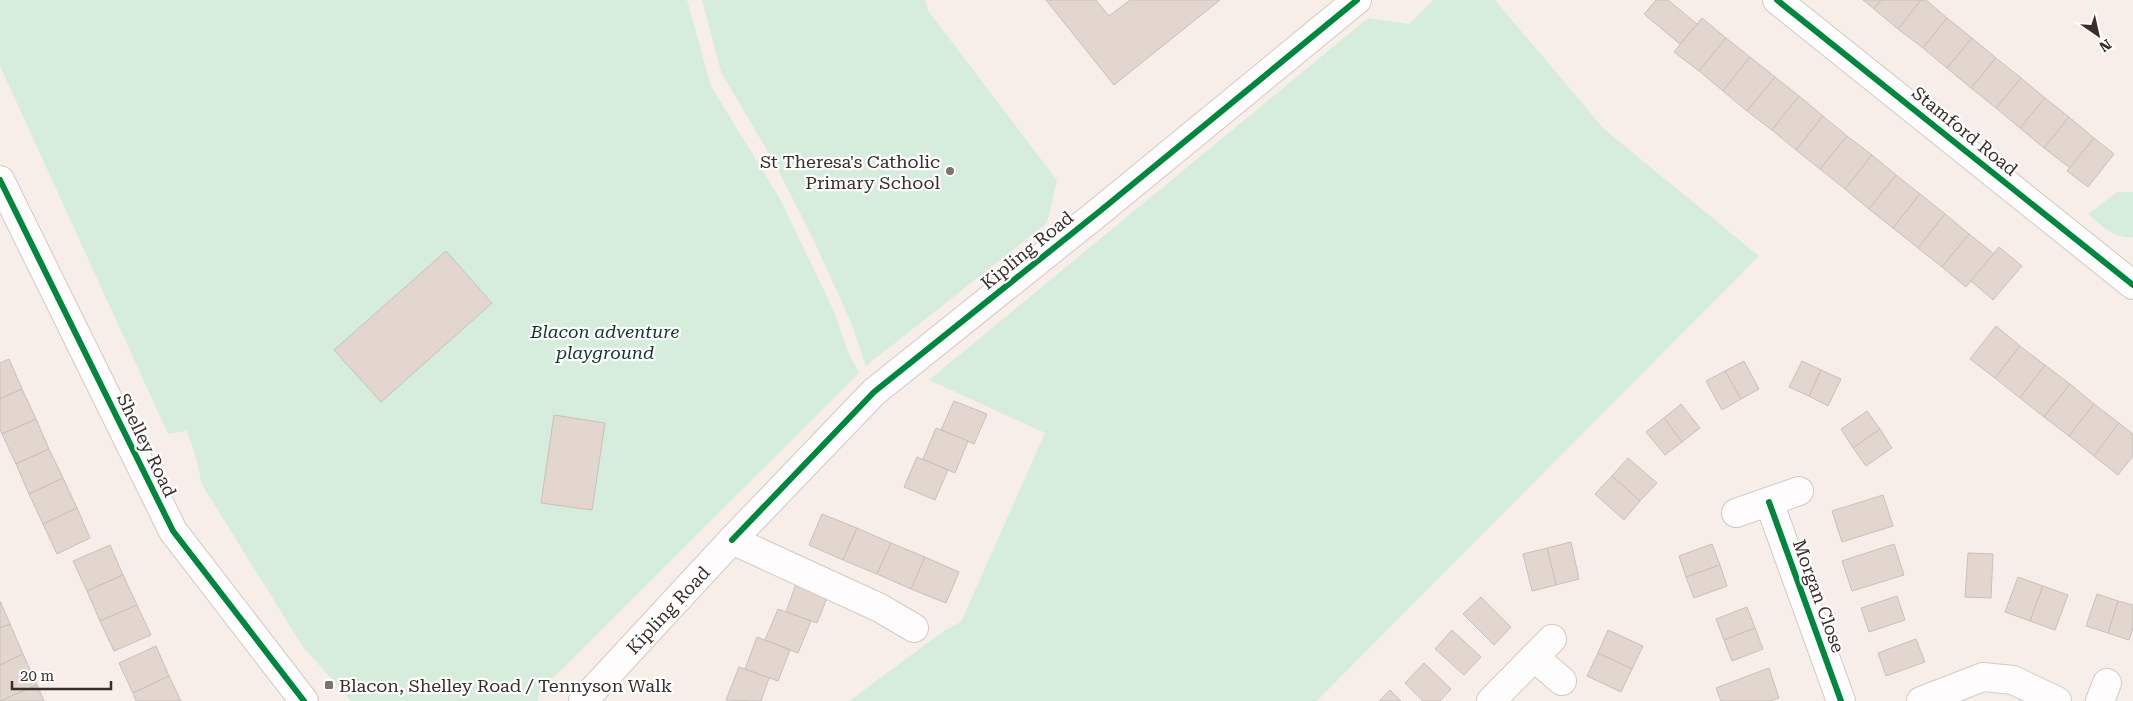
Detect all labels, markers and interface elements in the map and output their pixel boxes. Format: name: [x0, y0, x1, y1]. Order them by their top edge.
north arrow: [2073, 10, 2123, 60]
text: N: [2096, 36, 2114, 56]
street label: Stamford Road: [1908, 82, 2022, 180]
place label: St Theresa's Catholic Primary School: [760, 151, 940, 193]
marker: St Theresa's Catholic Primary School: [944, 165, 956, 177]
street label: Kipling Road: [977, 206, 1078, 294]
park label: Blacon adventure playground: [530, 321, 679, 363]
street label: Shelley Road: [113, 390, 181, 501]
street label: Morgan Close: [1789, 537, 1849, 656]
street label: Kipling Road: [622, 561, 714, 658]
scale bar: [12, 658, 111, 690]
text: 20 m: [20, 667, 55, 685]
place label: Blacon, Shelley Road / Tennyson Walk: [339, 675, 672, 696]
marker: Blacon, Shelley Road / Tennyson Walk: [323, 679, 335, 691]

